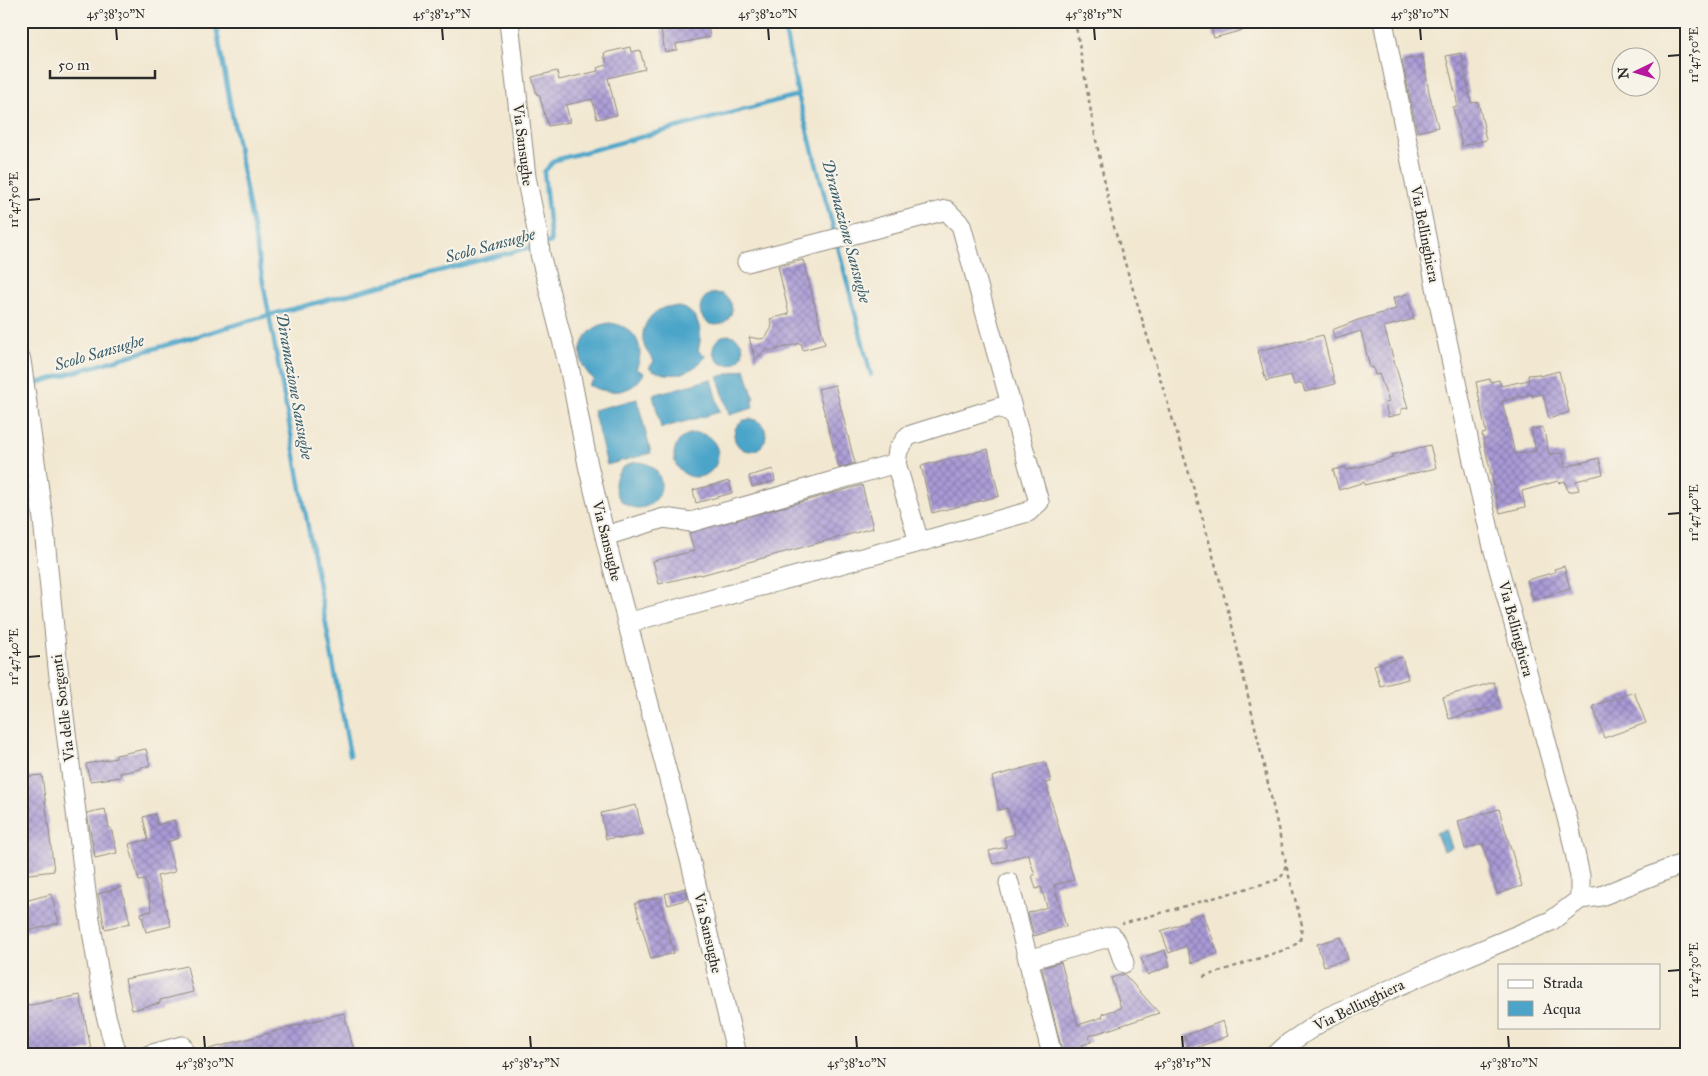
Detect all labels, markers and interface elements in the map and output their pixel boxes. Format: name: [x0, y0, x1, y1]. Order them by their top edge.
text: 45°38'30"N: [87, 7, 145, 21]
text: 45°38'25"N: [413, 7, 471, 21]
text: 45°38'20"N: [738, 7, 798, 21]
text: 45°38'15"N: [1066, 7, 1122, 21]
text: 45°38'10"N: [1391, 7, 1449, 21]
text: 11°47'50"E: [1687, 27, 1701, 83]
scale bar: [50, 48, 155, 80]
north arrow: [1610, 48, 1660, 98]
text: 50 m: [58, 56, 90, 74]
text: N: [1615, 66, 1633, 80]
street label: Via Sansughe: [509, 102, 537, 187]
water label: Diramazione Sansughe: [818, 157, 875, 306]
text: 11°47'50"E: [7, 172, 21, 228]
street label: Via Bellinghiera: [1407, 183, 1443, 285]
water label: Scolo Sansughe: [442, 224, 538, 267]
water label: Diramazione Sansughe: [272, 312, 317, 462]
water label: Scolo Sansughe: [51, 330, 147, 375]
text: 11°47'40"E: [1687, 484, 1701, 542]
street label: Via Sansughe: [588, 498, 626, 583]
street label: Via Bellinghiera: [1494, 578, 1538, 679]
text: 11°47'40"E: [7, 628, 21, 686]
street label: Via delle Sorgenti: [47, 653, 79, 764]
street label: Via Sansughe: [690, 890, 726, 975]
text: 11°47'30"E: [1687, 942, 1701, 998]
legend: [1498, 964, 1660, 1028]
text: Strada: [1543, 974, 1583, 992]
street label: Via Bellinghiera: [1310, 975, 1408, 1035]
text: Acqua: [1542, 1000, 1582, 1019]
text: 45°38'30"N: [176, 1056, 234, 1070]
text: 45°38'25"N: [502, 1056, 560, 1070]
text: 45°38'20"N: [827, 1056, 887, 1070]
text: 45°38'15"N: [1155, 1056, 1211, 1070]
text: 45°38'10"N: [1480, 1056, 1538, 1070]

